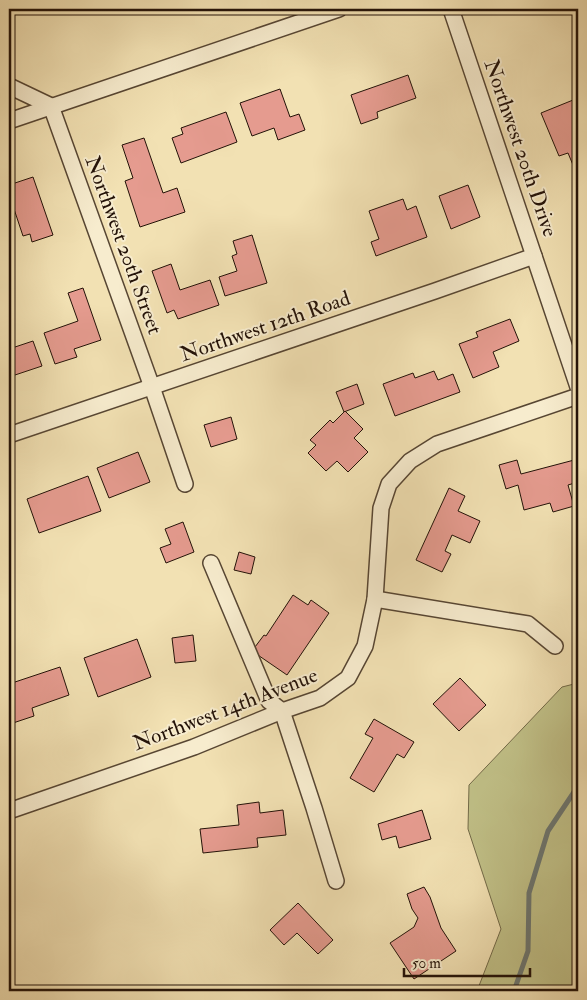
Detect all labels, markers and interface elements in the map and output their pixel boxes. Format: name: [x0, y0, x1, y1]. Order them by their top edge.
street label: Northwest 20th Drive: [478, 56, 564, 240]
street label: Northwest 20th Street: [79, 152, 168, 338]
street label: Northwest 12th Road: [177, 285, 354, 368]
street label: Northwest 14th Avenue: [129, 662, 322, 757]
scale bar: [404, 945, 531, 977]
text: 50 m: [412, 954, 441, 973]

